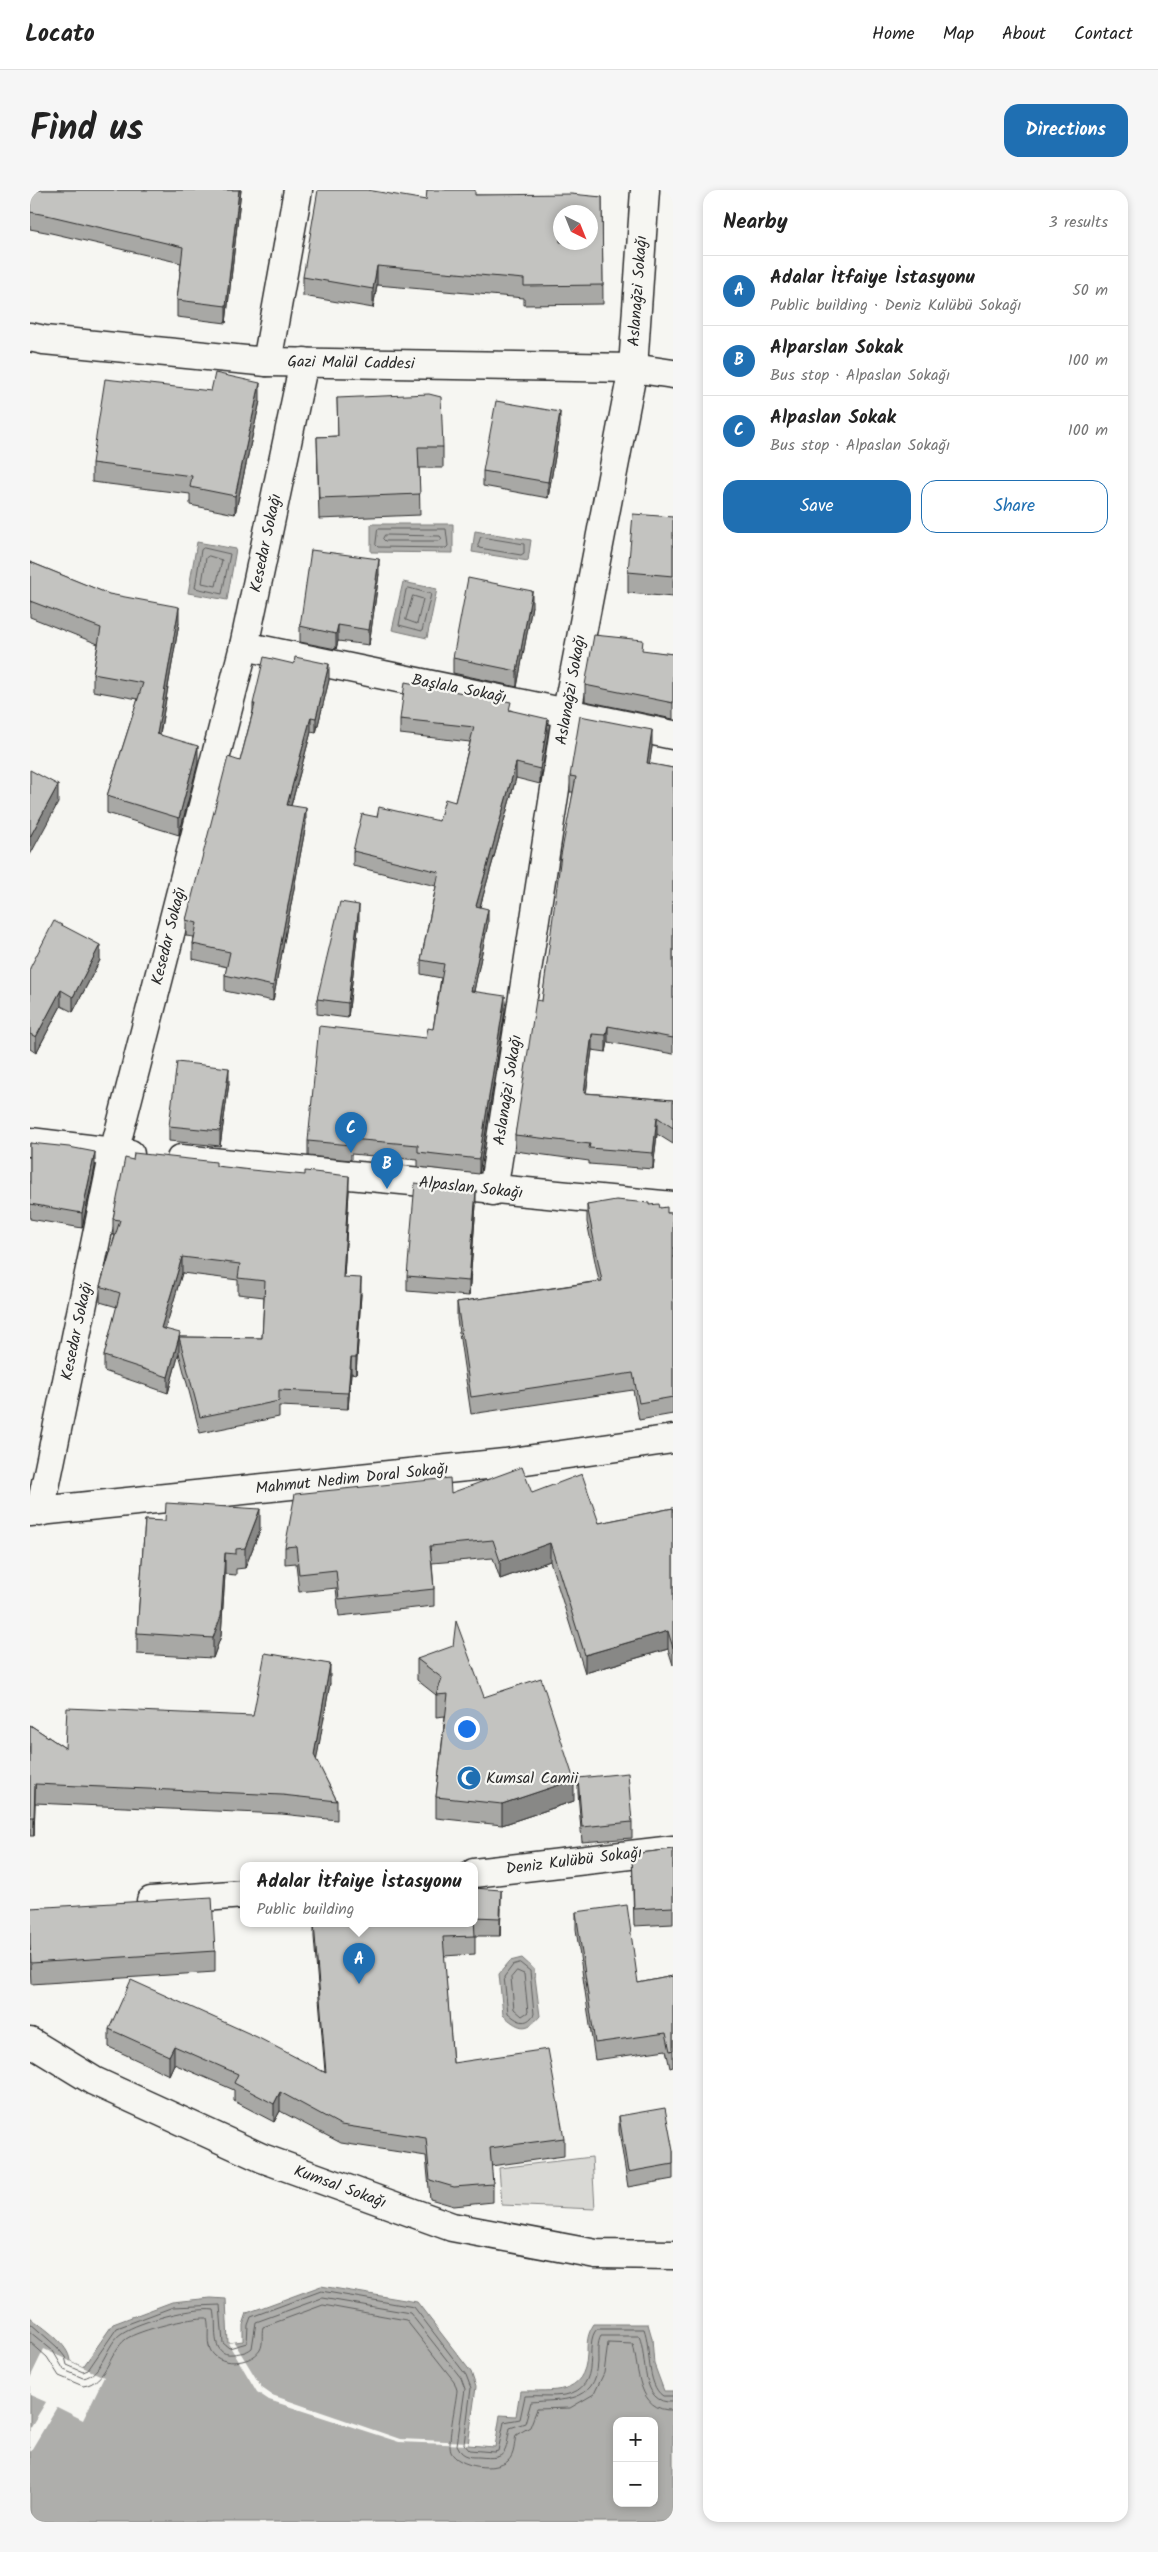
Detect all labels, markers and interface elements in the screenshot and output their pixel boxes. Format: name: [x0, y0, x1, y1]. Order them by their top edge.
text: Locato: [25, 15, 95, 54]
text: Home: [872, 20, 915, 49]
text: Map: [943, 20, 974, 49]
text: About: [1002, 20, 1046, 49]
text: Contact: [1074, 20, 1133, 49]
text: Find us: [30, 102, 143, 158]
button: Directions: [1004, 104, 1128, 157]
north arrow: [553, 205, 598, 250]
text: Nearby: [723, 206, 788, 239]
text: 3 results: [1049, 210, 1108, 235]
street label: Aslanağzi Sokağı: [622, 235, 654, 347]
text: Adalar İtfaiye İstasyonu: [770, 263, 975, 293]
text: A: [734, 278, 744, 303]
text: 50 m: [1072, 278, 1108, 303]
text: Public building · Deniz Kulübü Sokağı: [770, 293, 1021, 318]
text: Alparslan Sokak: [770, 333, 903, 363]
text: B: [734, 348, 744, 373]
text: 100 m: [1068, 348, 1108, 373]
street label: Gazi Malül Caddesi: [287, 349, 416, 377]
text: Bus stop · Alpaslan Sokağı: [770, 363, 950, 388]
text: Alpaslan Sokak: [770, 403, 896, 433]
text: C: [734, 418, 744, 443]
text: 100 m: [1068, 418, 1108, 443]
text: Bus stop · Alpaslan Sokağı: [770, 433, 950, 458]
button: Save: [723, 480, 911, 533]
button: Share: [921, 480, 1108, 533]
street label: Kesedar Sokağı: [243, 491, 289, 595]
street label: Aslanağzi Sokağı: [549, 633, 593, 747]
street label: Başlala Sokağı: [409, 668, 509, 710]
street label: Kesedar Sokağı: [145, 884, 193, 988]
street label: Aslanağzi Sokağı: [487, 1033, 529, 1147]
pin: C: [335, 1112, 367, 1153]
pin: B: [371, 1148, 403, 1189]
street label: Alpaslan Sokağı: [418, 1170, 524, 1206]
street label: Kesedar Sokağı: [54, 1279, 100, 1383]
street label: Mahmut Nedim Doral Sokağı: [254, 1456, 450, 1502]
your location: [454, 1716, 480, 1742]
mosque icon: Kumsal Camii: [456, 1765, 482, 1791]
place label: Kumsal Camii: [486, 1766, 579, 1791]
street label: Deniz Kulübü Sokağı: [504, 1840, 644, 1882]
popup: [240, 1862, 478, 1927]
text: Adalar İtfaiye İstasyonu: [257, 1867, 461, 1897]
text: Public building: [257, 1897, 354, 1922]
pin: A: [343, 1943, 375, 1984]
street label: Kumsal Sokağı: [290, 2159, 390, 2215]
map controls: [613, 2417, 658, 2507]
button: +: [613, 2417, 658, 2462]
button: −: [613, 2462, 658, 2507]

